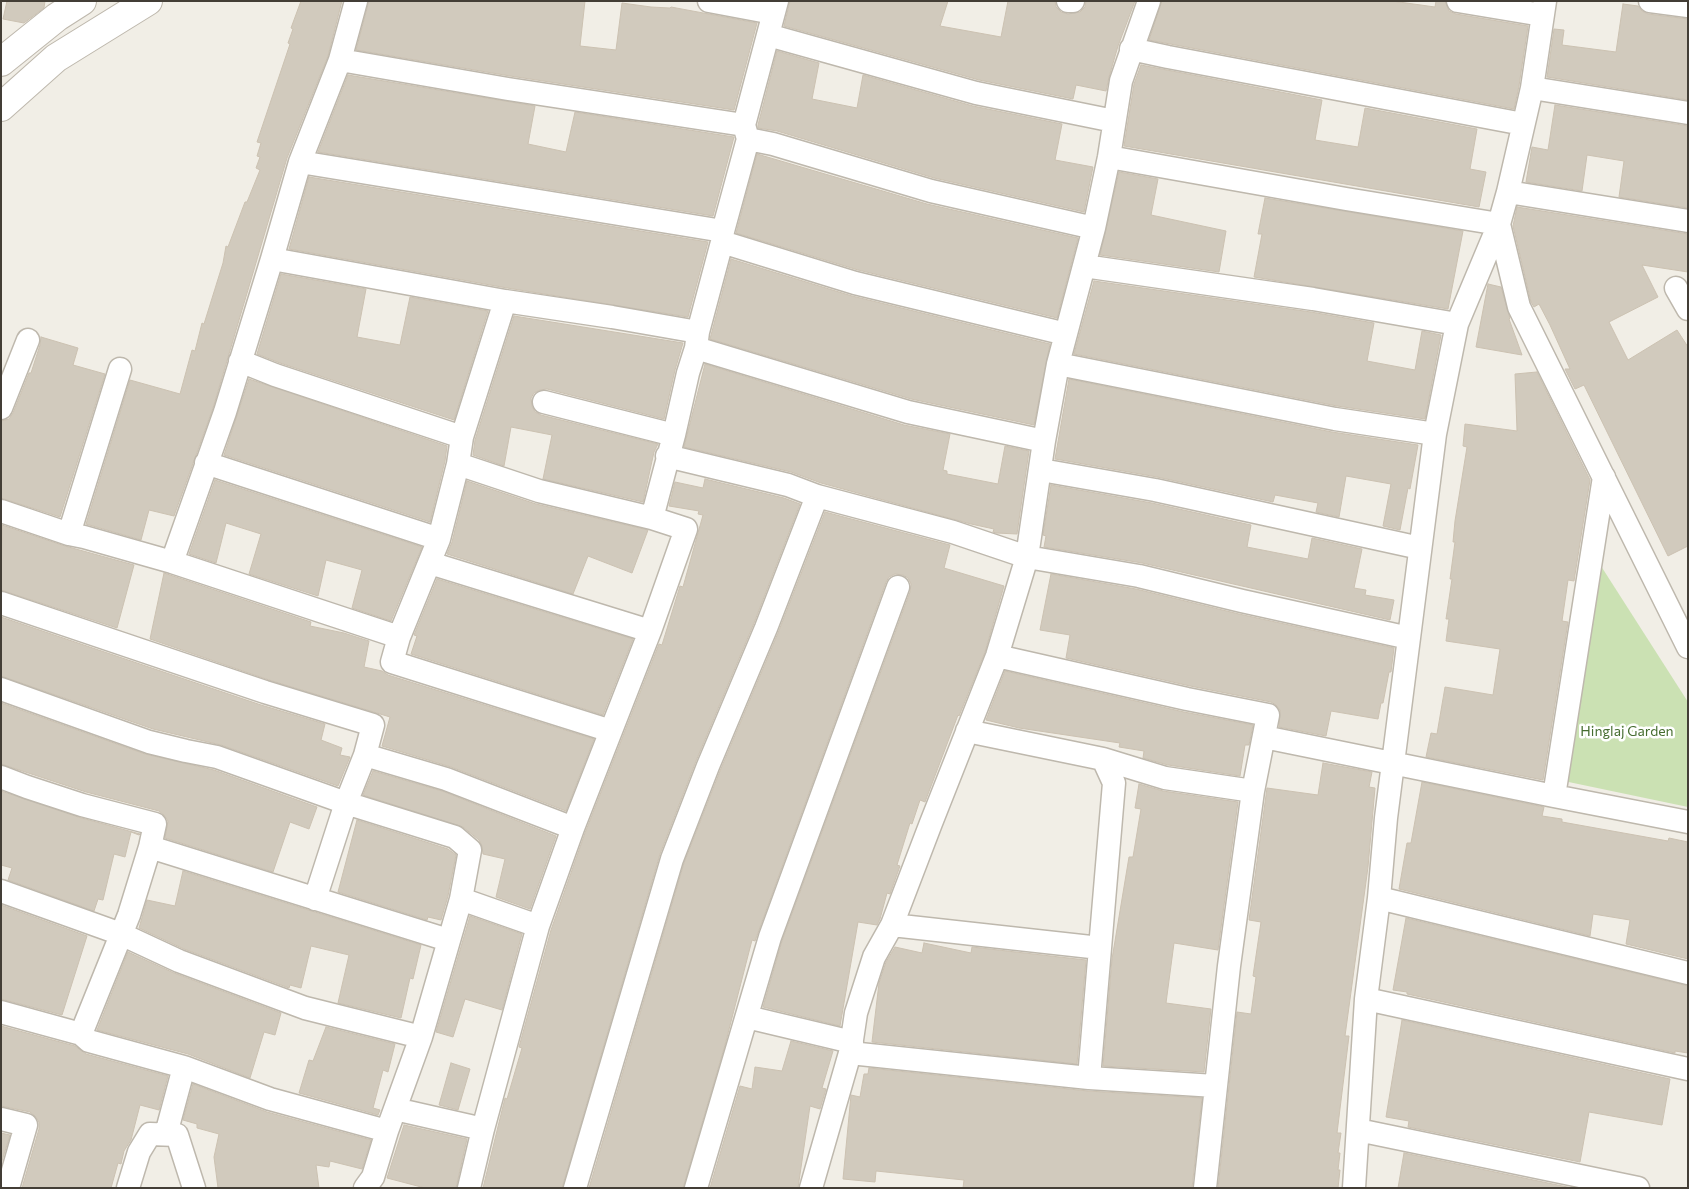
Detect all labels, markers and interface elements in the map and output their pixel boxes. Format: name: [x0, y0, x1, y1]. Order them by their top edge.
park label: Hinglaj Garden: [1580, 723, 1674, 739]

